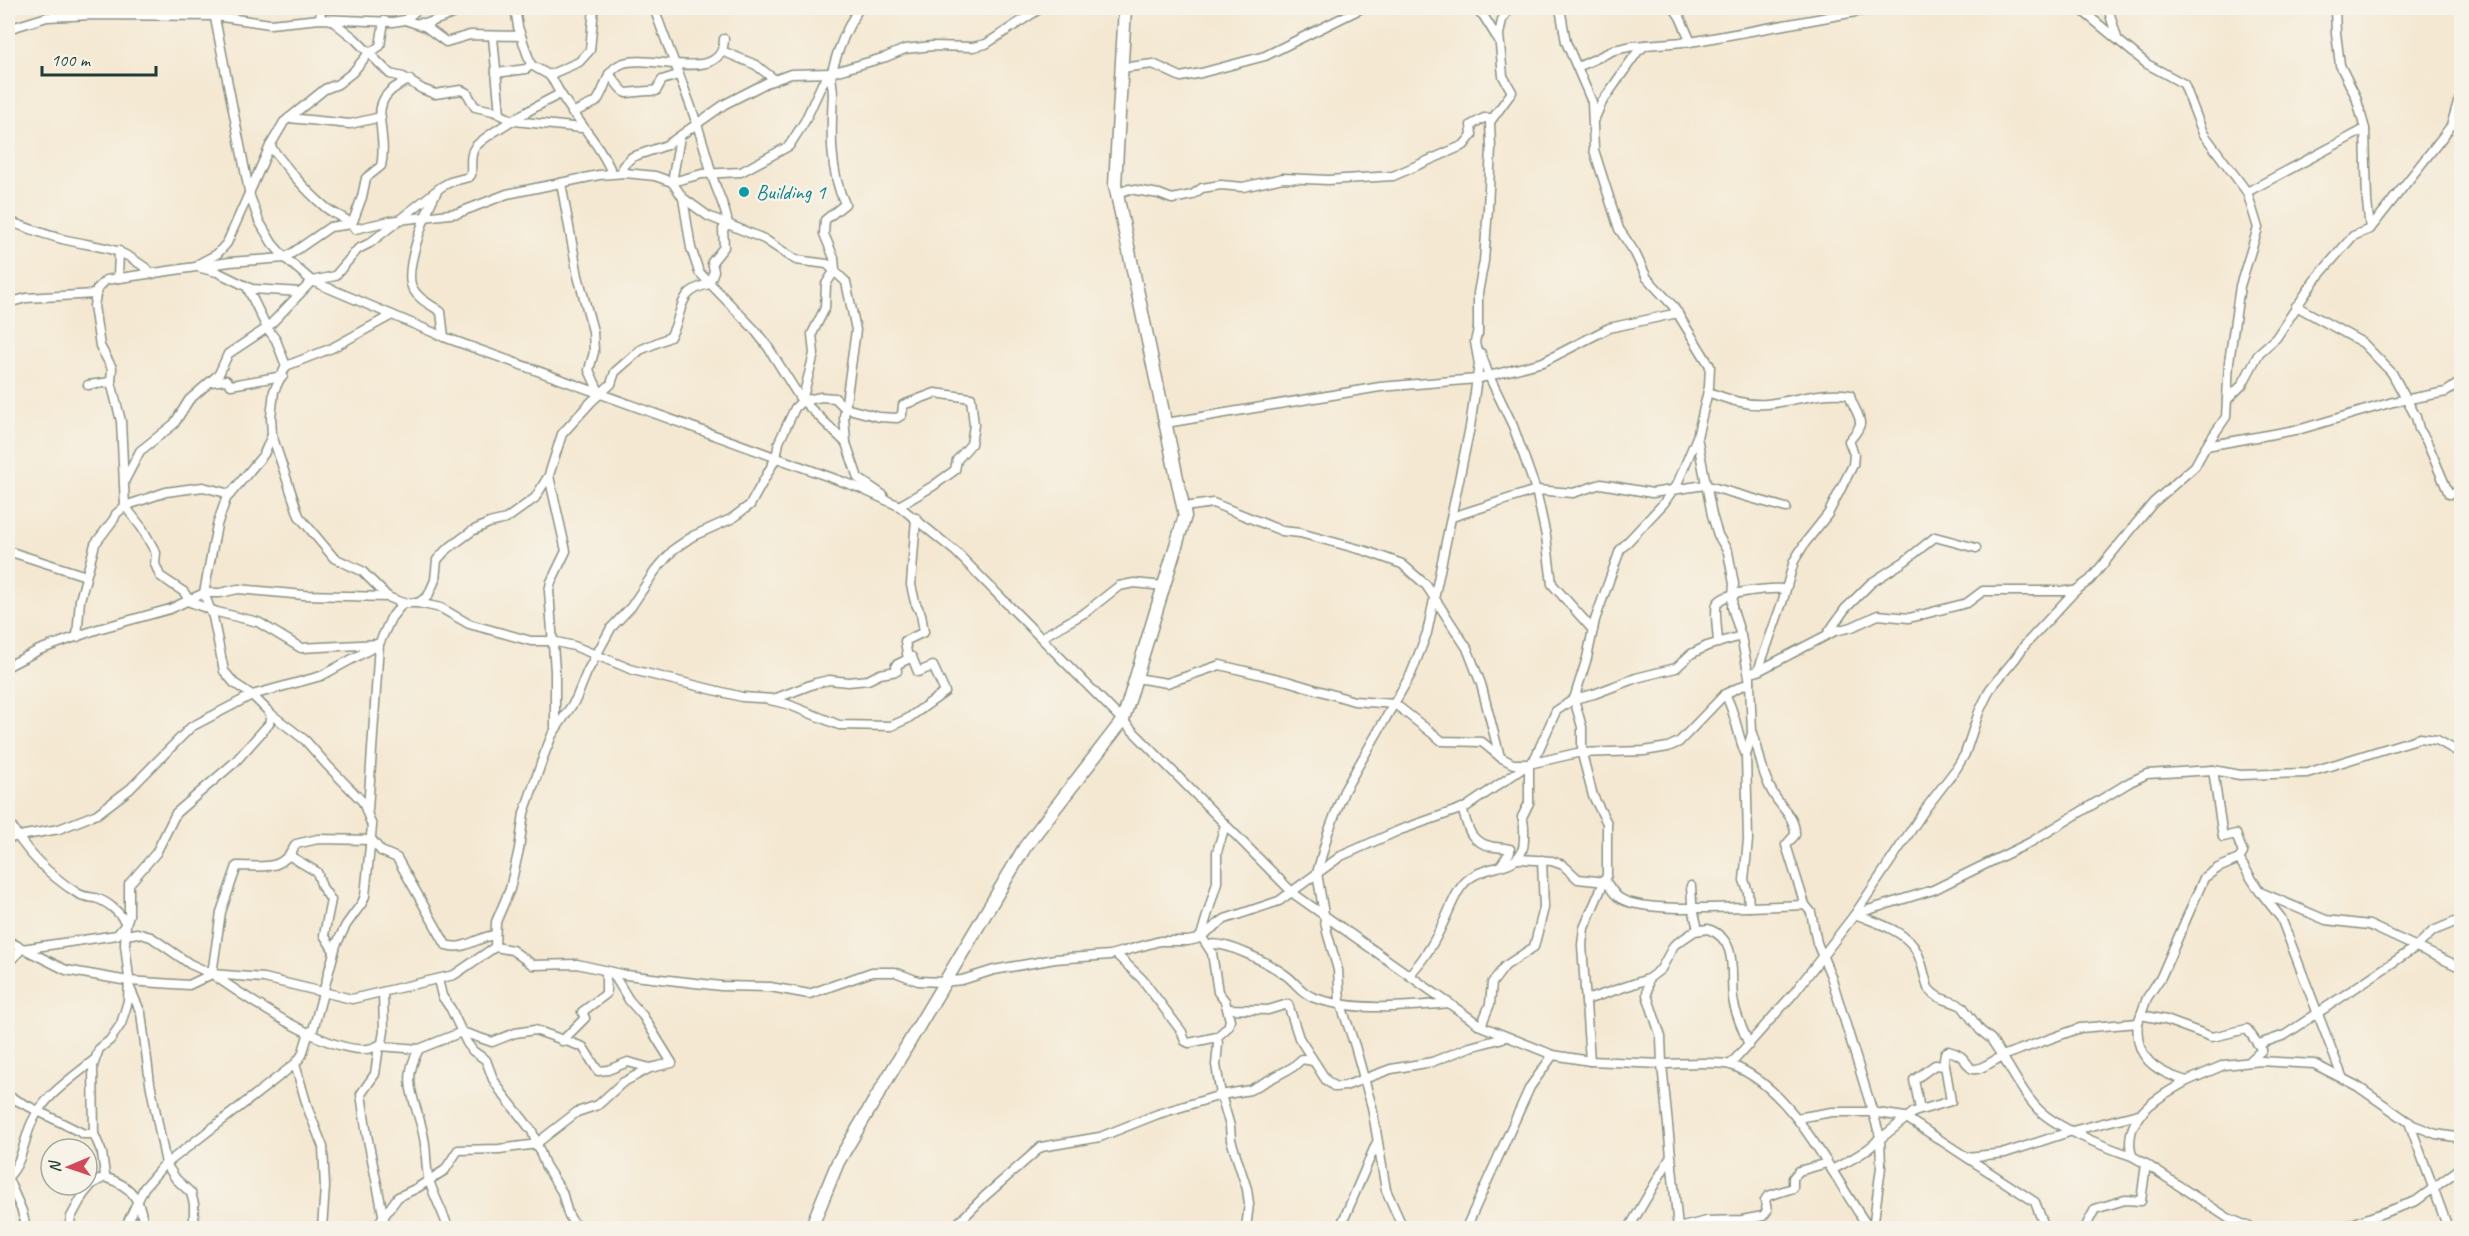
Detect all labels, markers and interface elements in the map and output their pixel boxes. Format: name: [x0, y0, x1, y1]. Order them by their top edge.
scale bar: [42, 39, 156, 77]
text: 100 m: [51, 49, 92, 71]
place label: Building 1: [756, 179, 827, 205]
marker: Building 1: [737, 185, 751, 199]
north arrow: [39, 1137, 99, 1197]
text: N: [45, 1159, 65, 1173]

